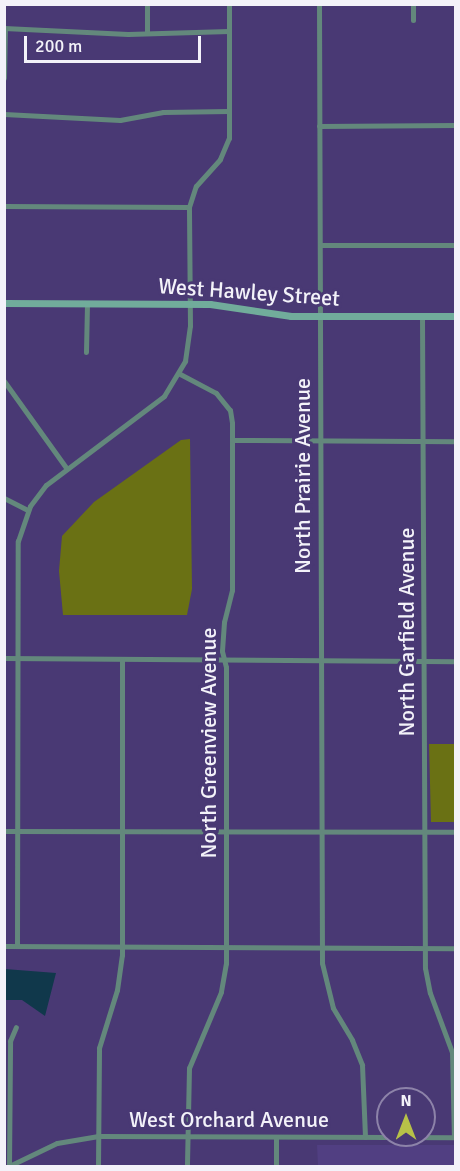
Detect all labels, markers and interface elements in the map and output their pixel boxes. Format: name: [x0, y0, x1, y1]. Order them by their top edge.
scale bar: [27, 24, 204, 62]
text: 200 m: [35, 35, 82, 57]
street label: West Hawley Street: [157, 272, 341, 312]
street label: North Prairie Avenue: [290, 378, 316, 574]
street label: North Garfield Avenue: [394, 528, 420, 736]
street label: North Greenview Avenue: [196, 628, 222, 858]
north arrow: [376, 1087, 436, 1147]
text: N: [400, 1091, 412, 1111]
street label: West Orchard Avenue: [129, 1107, 329, 1133]

